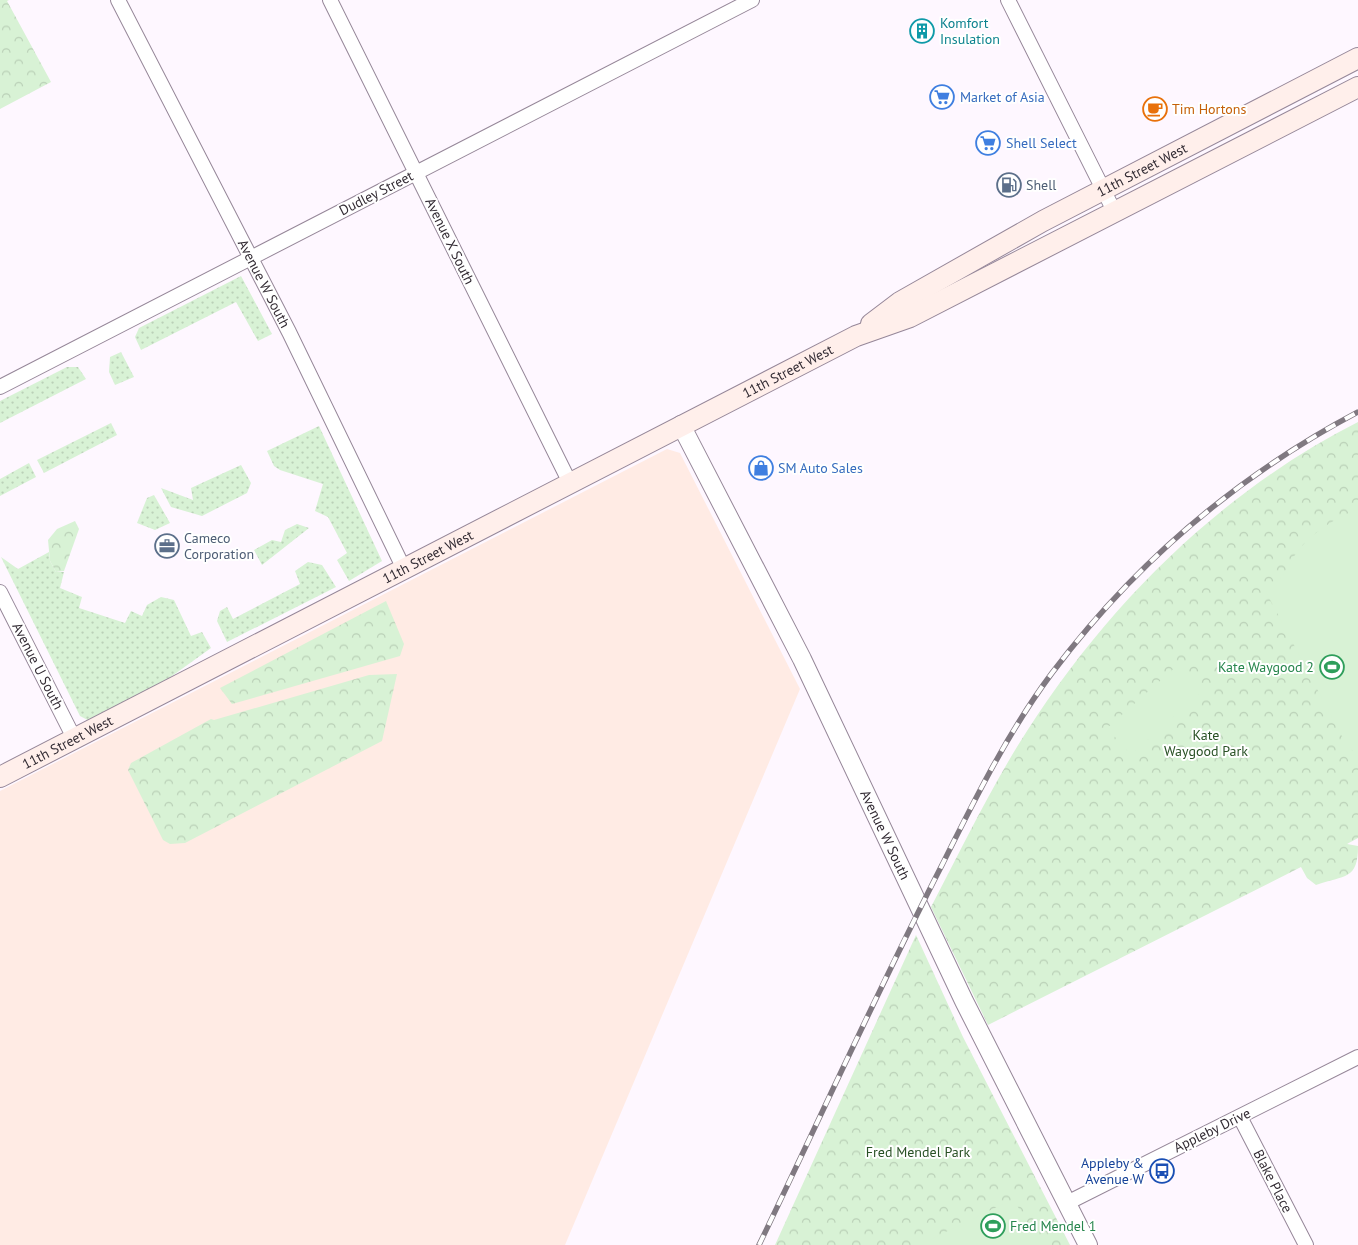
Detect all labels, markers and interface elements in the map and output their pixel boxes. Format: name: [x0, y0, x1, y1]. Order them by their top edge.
place label: Komfort Insulation: [940, 14, 1000, 48]
building icon: Komfort Insulation: [909, 18, 935, 44]
supermarket icon: Market of Asia: [929, 84, 955, 110]
place label: Market of Asia: [960, 88, 1045, 106]
cafe icon: Tim Hortons: [1142, 96, 1168, 122]
place label: Tim Hortons: [1172, 100, 1246, 118]
supermarket icon: Shell Select: [975, 130, 1001, 156]
place label: Shell Select: [1006, 134, 1077, 152]
street label: 11th Street West: [1093, 139, 1190, 201]
street label: Dudley Street: [336, 167, 416, 219]
fuel station icon: Shell: [996, 172, 1022, 198]
place label: Shell: [1026, 176, 1056, 194]
street label: Avenue X South: [421, 195, 479, 287]
street label: Avenue W South: [234, 236, 294, 331]
street label: 11th Street West: [739, 340, 836, 402]
shop icon: SM Auto Sales: [748, 455, 774, 481]
place label: SM Auto Sales: [778, 459, 863, 477]
street label: 11th Street West: [379, 526, 476, 588]
place label: Cameco Corporation: [184, 529, 254, 563]
office icon: Cameco Corporation: [154, 533, 180, 559]
street label: Avenue U South: [8, 619, 68, 713]
sports icon: Kate Waygood 2: [1319, 654, 1345, 680]
place label: Kate Waygood 2: [1218, 658, 1314, 676]
street label: 11th Street West: [19, 711, 116, 773]
park label: Kate Waygood Park: [1164, 726, 1248, 760]
street label: Avenue W South: [856, 787, 914, 883]
street label: Appleby Drive: [1171, 1104, 1253, 1156]
park label: Fred Mendel Park: [866, 1143, 971, 1161]
street label: Blake Place: [1249, 1146, 1297, 1216]
place label: Appleby & Avenue W: [1081, 1154, 1144, 1188]
bus stop icon: Appleby & Avenue W: [1149, 1158, 1175, 1184]
sports icon: Fred Mendel 1: [980, 1213, 1006, 1239]
place label: Fred Mendel 1: [1010, 1217, 1096, 1235]

